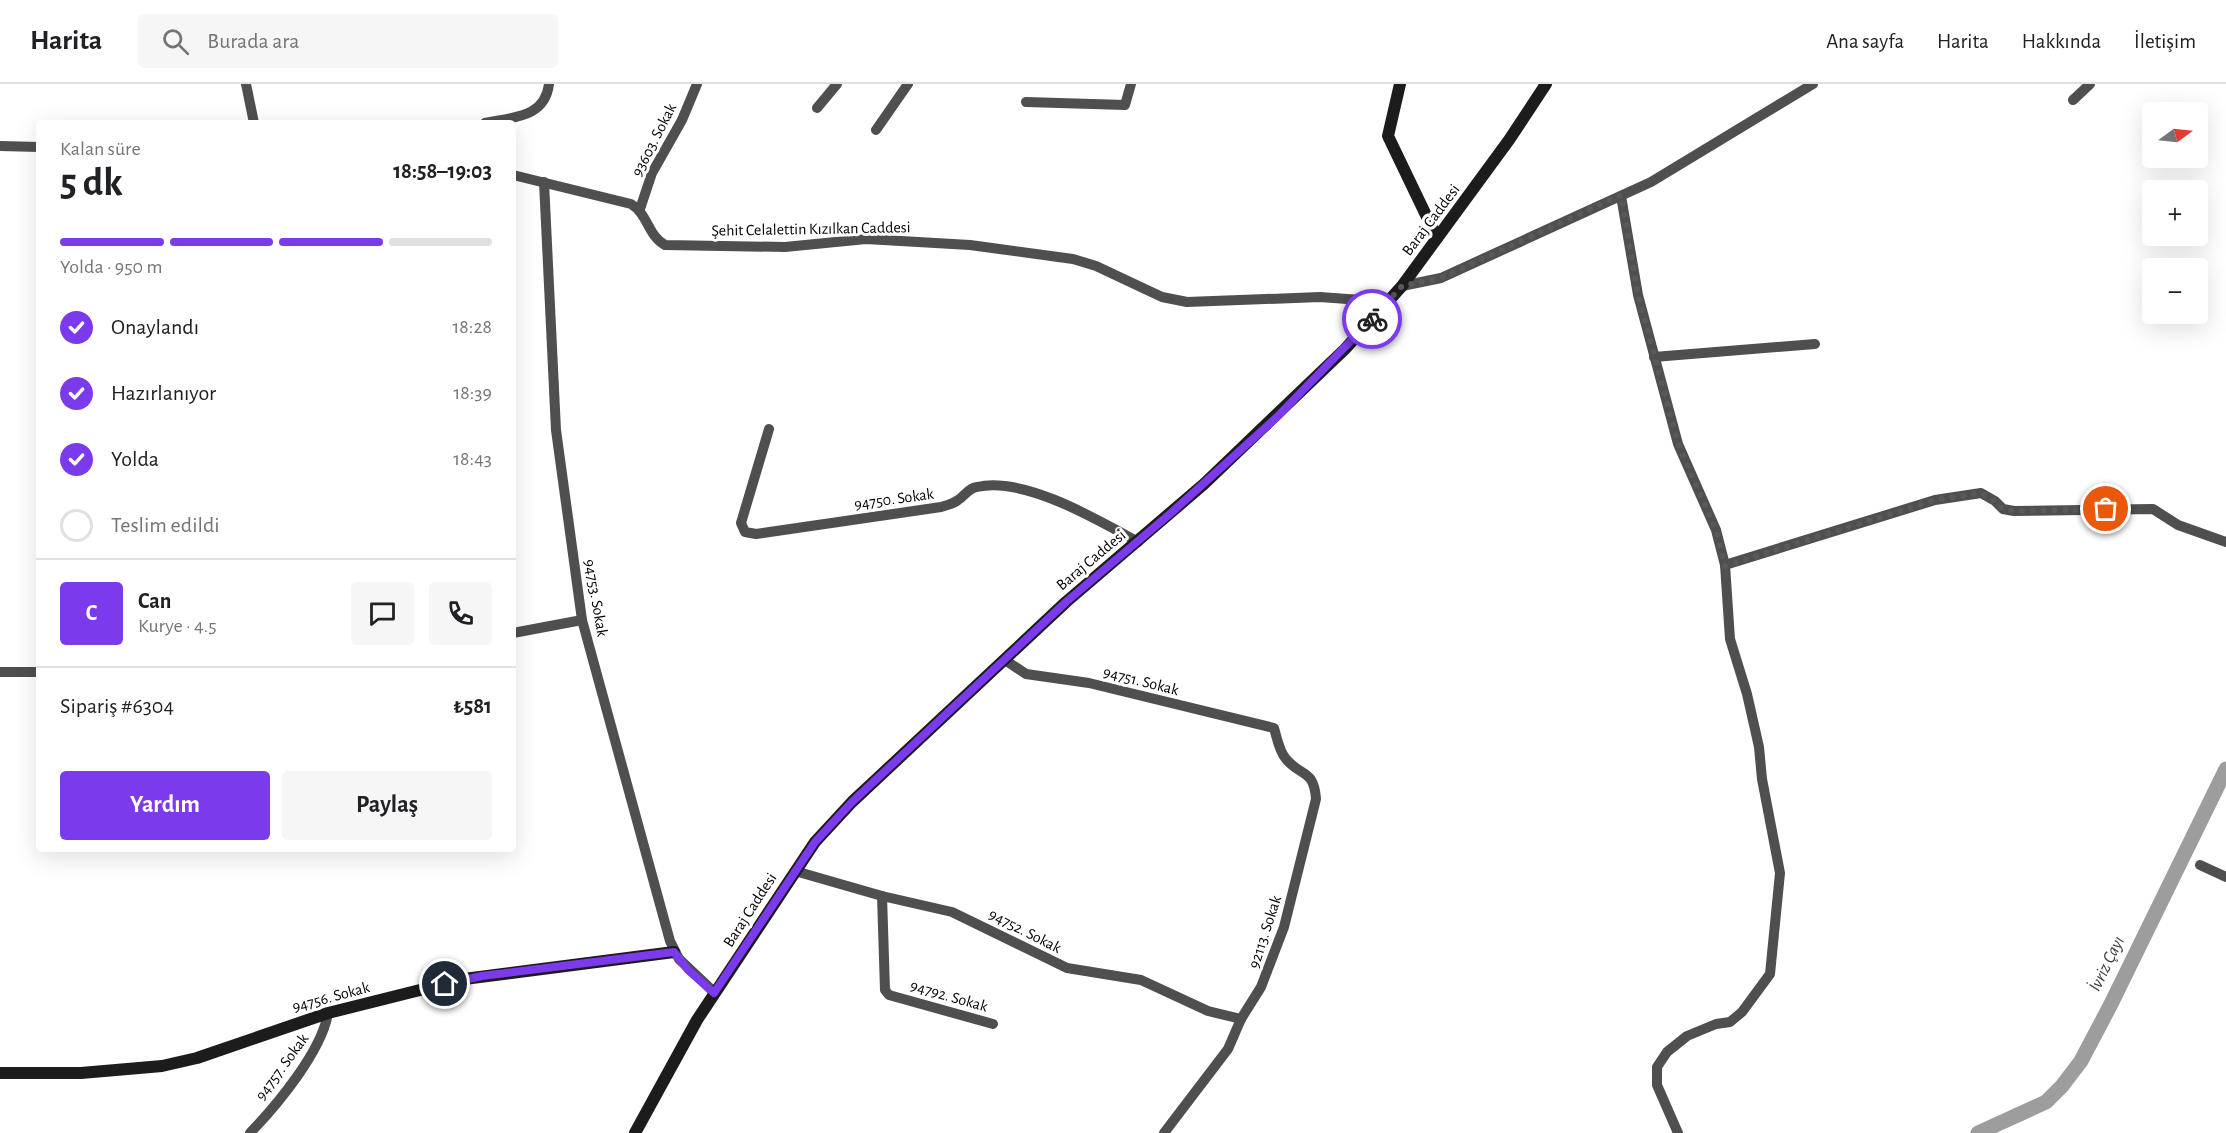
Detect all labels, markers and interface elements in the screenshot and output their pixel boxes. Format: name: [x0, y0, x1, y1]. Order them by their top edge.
search box: [138, 14, 558, 68]
icon: search: [159, 25, 192, 58]
text: Harita: [30, 27, 102, 55]
text: Burada ara: [207, 30, 299, 52]
text: Ana sayfa: [1826, 31, 1904, 52]
text: Harita: [1937, 31, 1989, 52]
text: Hakkında: [2022, 31, 2101, 52]
text: İletişim: [2134, 31, 2196, 52]
street label: 93603. Sokak: [629, 100, 680, 179]
north arrow: [2142, 102, 2208, 168]
map controls: [2142, 102, 2208, 324]
text: Kalan süre: [60, 139, 141, 159]
text: 18:58–19:03: [393, 160, 492, 182]
text: 5 dk: [60, 164, 123, 203]
button: +: [2142, 180, 2208, 246]
street label: Baraj Caddesi: [1399, 181, 1464, 259]
street label: Şehit Celalettin Kızılkan Caddesi: [711, 219, 911, 239]
text: Yolda · 950 m: [60, 257, 162, 277]
button: −: [2142, 258, 2208, 324]
courier: [1342, 289, 1402, 349]
icon: bike: [1356, 303, 1389, 336]
icon: check: [60, 311, 93, 344]
text: Onaylandı: [111, 316, 199, 338]
text: 18:28: [452, 317, 492, 337]
icon: check: [60, 377, 93, 410]
text: Hazırlanıyor: [111, 382, 216, 404]
text: 18:39: [453, 383, 492, 403]
icon: check: [60, 443, 93, 476]
text: Yolda: [111, 448, 159, 470]
text: 18:43: [453, 449, 492, 469]
pin: [2080, 483, 2131, 534]
street label: 94750. Sokak: [853, 485, 935, 512]
icon: bag: [2089, 492, 2122, 525]
text: Teslim edildi: [111, 514, 220, 536]
street label: Baraj Caddesi: [1053, 527, 1129, 594]
street label: 94753. Sokak: [581, 558, 611, 639]
button: chat: [351, 582, 414, 645]
button: phone: [429, 582, 492, 645]
text: Can: [138, 590, 171, 612]
text: C: [86, 602, 97, 624]
text: Kurye · 4.5: [138, 616, 217, 636]
street label: 94751. Sokak: [1102, 664, 1181, 698]
text: Sipariş #6304: [60, 695, 174, 717]
text: ₺581: [453, 695, 492, 717]
button: Yardım: [60, 771, 270, 840]
button: Paylaş: [282, 771, 492, 840]
street label: Baraj Caddesi: [720, 870, 781, 950]
street label: 92113. Sokak: [1246, 893, 1284, 970]
street label: 94752. Sokak: [986, 906, 1064, 956]
water label: İvriz Çayı: [2084, 933, 2128, 994]
pin: [419, 958, 470, 1009]
icon: home: [428, 967, 461, 1000]
street label: 94792. Sokak: [908, 977, 990, 1015]
street label: 94756. Sokak: [291, 979, 372, 1015]
street label: 94757. Sokak: [253, 1030, 312, 1103]

